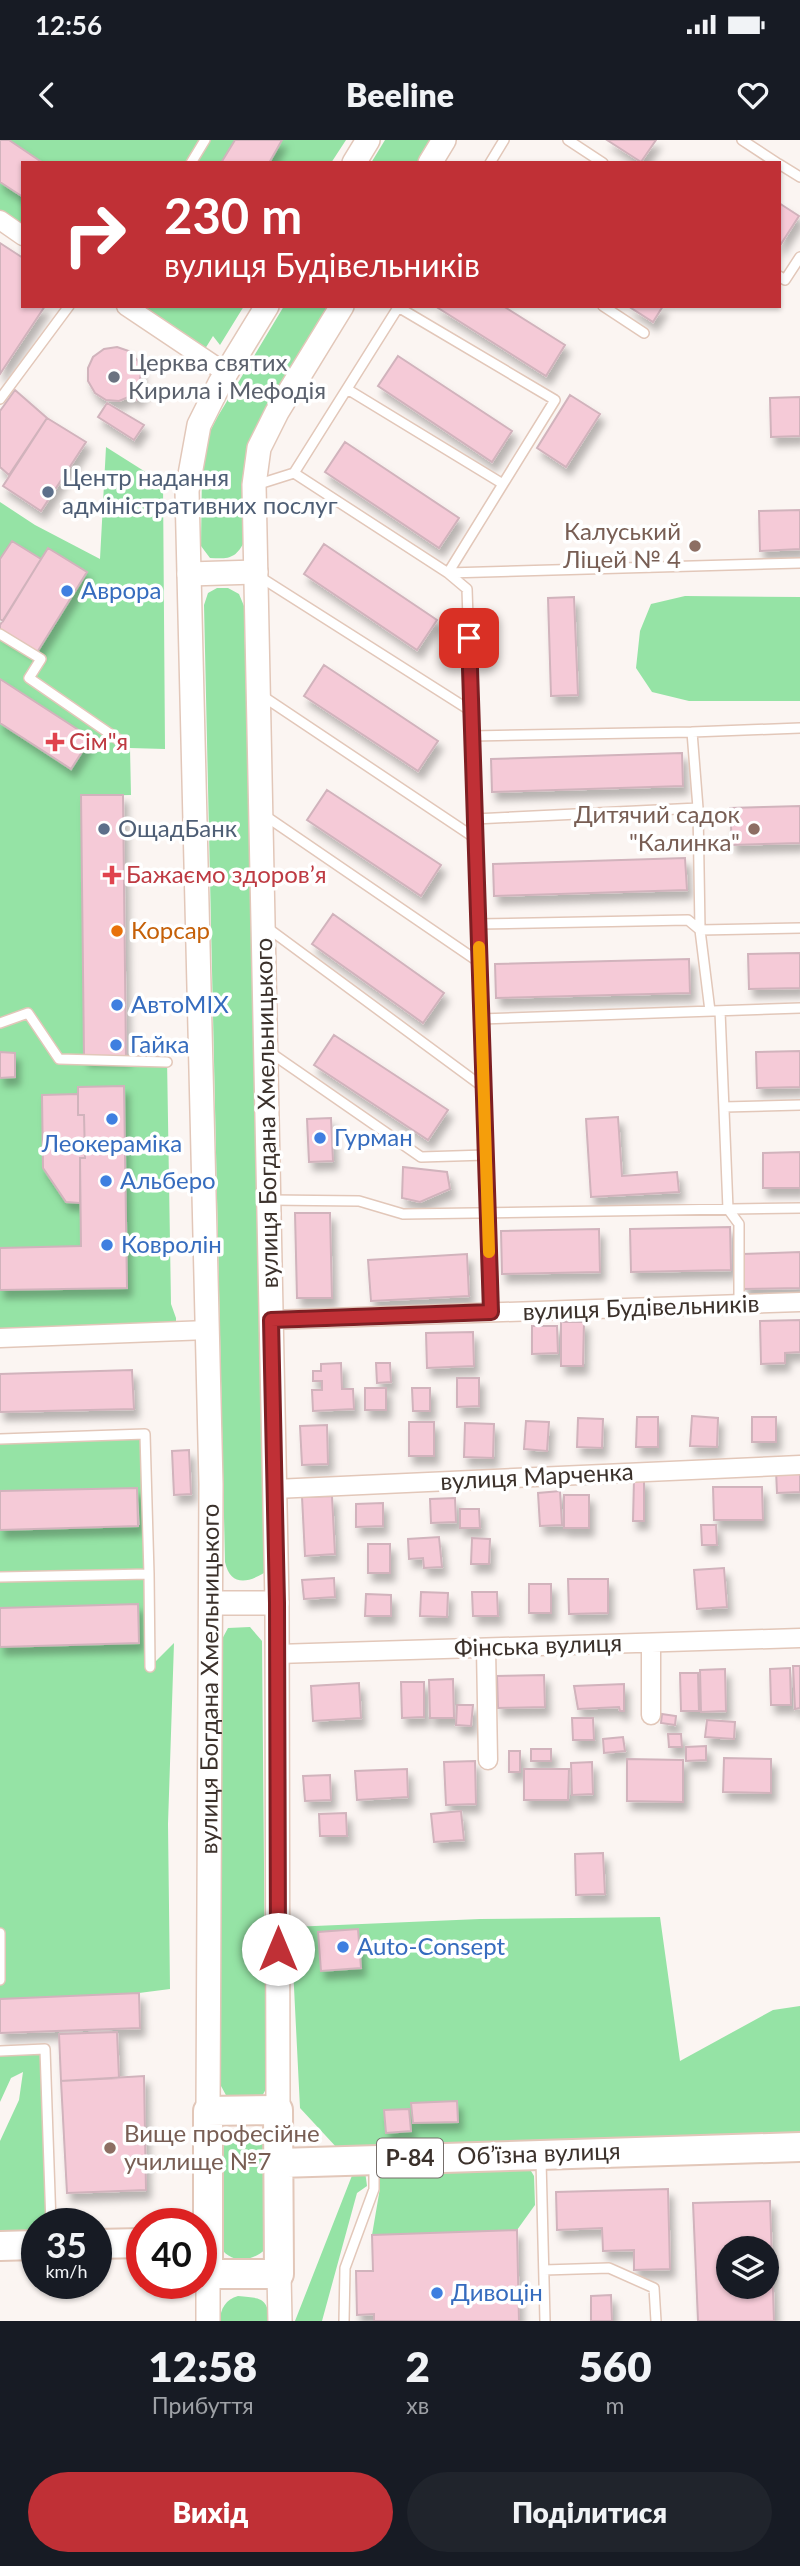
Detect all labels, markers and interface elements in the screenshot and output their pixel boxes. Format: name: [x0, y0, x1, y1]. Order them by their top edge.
text: 12:56: [35, 9, 102, 41]
text: Beeline: [346, 75, 454, 114]
icon: back: [28, 76, 66, 114]
icon: heart: [734, 76, 772, 114]
text: 230 m: [164, 186, 302, 244]
icon: right: [49, 189, 140, 280]
text: вулиця Будівельників: [164, 245, 480, 284]
place label: Церква святих Кирила і Мефодія: [128, 347, 326, 404]
marker: Церква святих Кирила і Мефодія: [106, 369, 122, 385]
place label: Центр надання адміністративних послуг: [62, 462, 338, 519]
marker: Центр надання адміністративних послуг: [40, 484, 56, 500]
place label: Калуський Ліцей № 4: [562, 516, 681, 573]
marker: Калуський Ліцей № 4: [687, 538, 703, 554]
place label: Аврора: [81, 575, 162, 604]
marker: Аврора: [59, 583, 75, 599]
pin: [439, 608, 499, 668]
icon: arrive: [450, 619, 488, 657]
place label: Сім"я: [69, 726, 128, 755]
marker: Сім"я: [47, 734, 63, 750]
place label: Дитячий садок "Калинка": [574, 799, 741, 856]
place label: ОщадБанк: [118, 813, 238, 842]
marker: ОщадБанк: [96, 821, 112, 837]
marker: Дитячий садок "Калинка": [746, 821, 762, 837]
place label: Бажаємо здоровʼя: [126, 859, 327, 888]
marker: Бажаємо здоровʼя: [104, 867, 120, 883]
place label: Корсар: [131, 915, 210, 944]
marker: Корсар: [109, 923, 125, 939]
street label: вулиця Богдана Хмельницького: [248, 937, 283, 1289]
place label: АвтоMIX: [131, 989, 229, 1018]
marker: АвтоMIX: [109, 997, 125, 1013]
place label: Гайка: [130, 1029, 189, 1058]
marker: Гайка: [108, 1037, 124, 1053]
marker: Леокераміка: [104, 1111, 120, 1127]
place label: Гурман: [334, 1122, 413, 1151]
place label: Леокераміка: [41, 1128, 182, 1157]
marker: Гурман: [312, 1130, 328, 1146]
place label: Альберо: [120, 1165, 216, 1194]
marker: Альберо: [98, 1173, 114, 1189]
place label: Ковролін: [121, 1229, 222, 1258]
marker: Ковролін: [99, 1237, 115, 1253]
street label: вулиця Будівельників: [522, 1288, 760, 1325]
street label: вулиця Марченка: [440, 1456, 634, 1495]
street label: вулиця Богдана Хмельницького: [193, 1503, 224, 1855]
street label: Фінська вулиця: [453, 1627, 623, 1662]
position arrow: [241, 1912, 315, 1986]
place label: Auto-Consept: [357, 1931, 506, 1960]
marker: Auto-Consept: [335, 1939, 351, 1955]
place label: Вище професійне училище №7: [124, 2118, 320, 2175]
street label: Обʼїзна вулиця: [457, 2135, 621, 2170]
road number: Р-84: [377, 2138, 443, 2178]
marker: Вище професійне училище №7: [102, 2140, 118, 2156]
speed limit sign: 40: [126, 2208, 217, 2299]
text: 35: [46, 2223, 87, 2265]
map controls: [716, 2236, 779, 2299]
button: layers: [716, 2236, 779, 2299]
text: km/h: [45, 2260, 88, 2282]
place label: Дивоцін: [451, 2277, 543, 2306]
marker: Дивоцін: [429, 2285, 445, 2301]
text: 12:58: [148, 2341, 257, 2391]
text: 2: [406, 2341, 430, 2391]
text: 560: [578, 2341, 652, 2391]
text: Прибуття: [152, 2391, 254, 2419]
text: хв: [406, 2391, 429, 2419]
text: m: [605, 2391, 624, 2419]
button: Вихід: [28, 2472, 393, 2552]
button: Поділитися: [407, 2472, 772, 2552]

